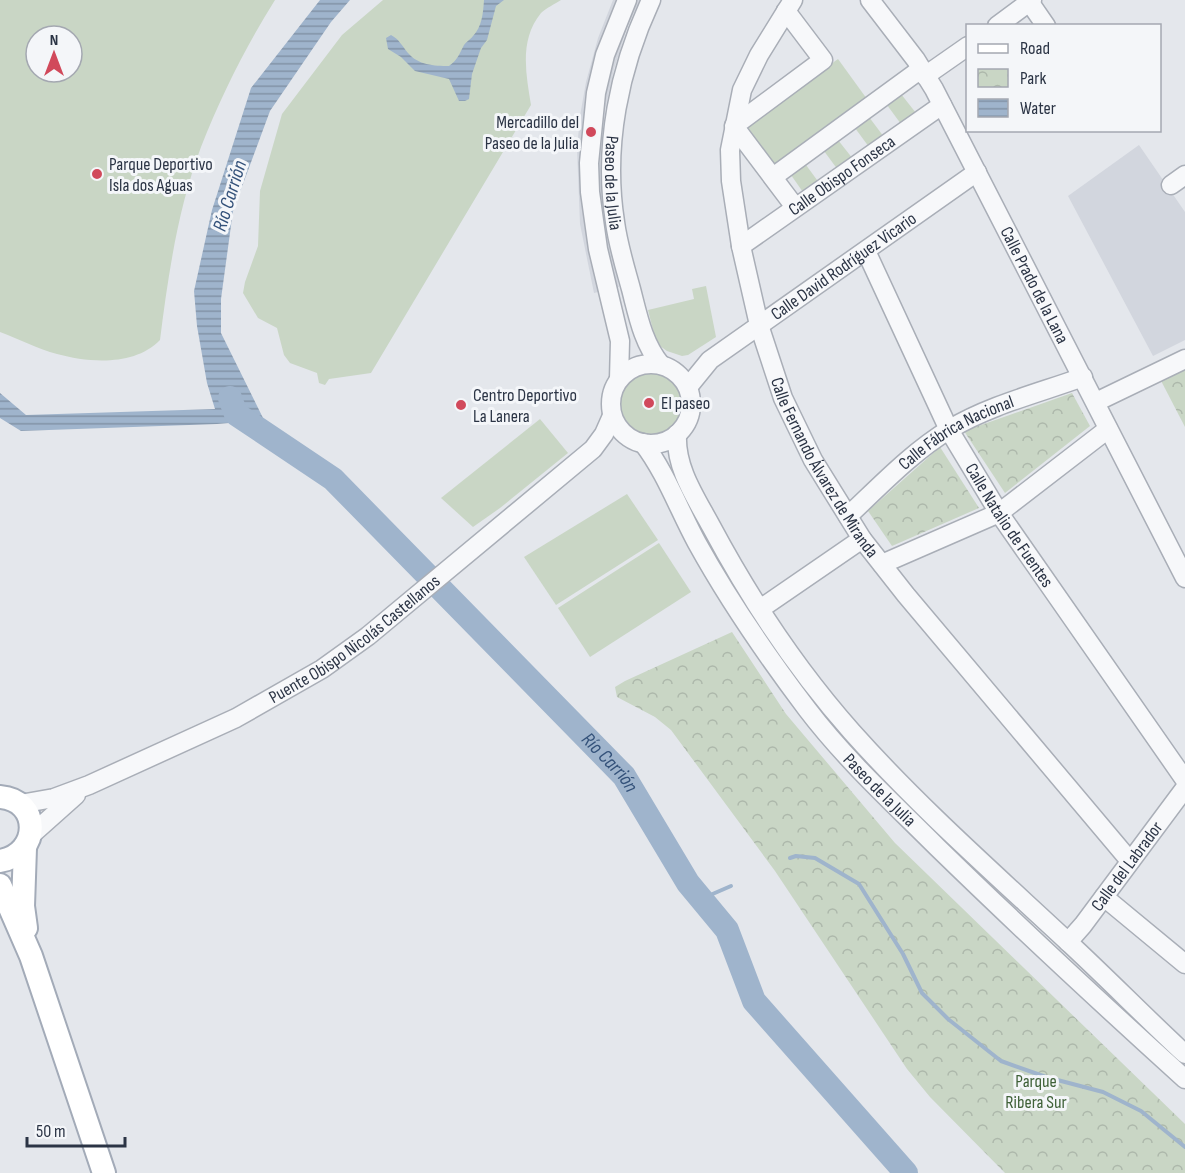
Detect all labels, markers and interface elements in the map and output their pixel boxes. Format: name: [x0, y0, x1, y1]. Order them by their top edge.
north arrow: [24, 24, 84, 84]
legend: [966, 24, 1161, 132]
text: N: [50, 31, 58, 50]
text: Road: [1020, 38, 1050, 59]
text: Park: [1020, 68, 1046, 89]
text: Water: [1020, 98, 1056, 119]
place label: Mercadillo del Paseo de la Julia: [485, 112, 579, 154]
marker: Mercadillo del Paseo de la Julia: [584, 125, 598, 139]
street label: Calle Obispo Fonseca: [784, 131, 899, 220]
street label: Paseo de la Julia: [600, 135, 627, 232]
place label: Parque Deportivo Isla dos Aguas: [109, 154, 213, 196]
water label: Río Carrión: [208, 158, 252, 234]
marker: Parque Deportivo Isla dos Aguas: [90, 167, 104, 181]
street label: Calle David Rodríguez Vicario: [767, 208, 920, 324]
street label: Calle Prado de la Lana: [996, 223, 1073, 347]
street label: Calle Fernando Álvarez de Miranda: [766, 375, 883, 562]
place label: Centro Deportivo La Lanera: [473, 385, 577, 427]
street label: Calle Fábrica Nacional: [894, 391, 1016, 474]
place label: El paseo: [661, 393, 710, 414]
marker: El paseo: [642, 396, 656, 410]
marker: Centro Deportivo La Lanera: [454, 398, 468, 412]
street label: Calle Natalio de Fuentes: [961, 459, 1058, 591]
street label: Puente Obispo Nicolás Castellanos: [265, 570, 444, 708]
water label: Río Carrión: [576, 728, 643, 797]
street label: Paseo de la Julia: [839, 749, 920, 831]
street label: Calle del Labrador: [1087, 817, 1167, 915]
park label: Parque Ribera Sur: [1005, 1071, 1067, 1113]
scale bar: [27, 1110, 124, 1148]
text: 50 m: [36, 1121, 66, 1142]

